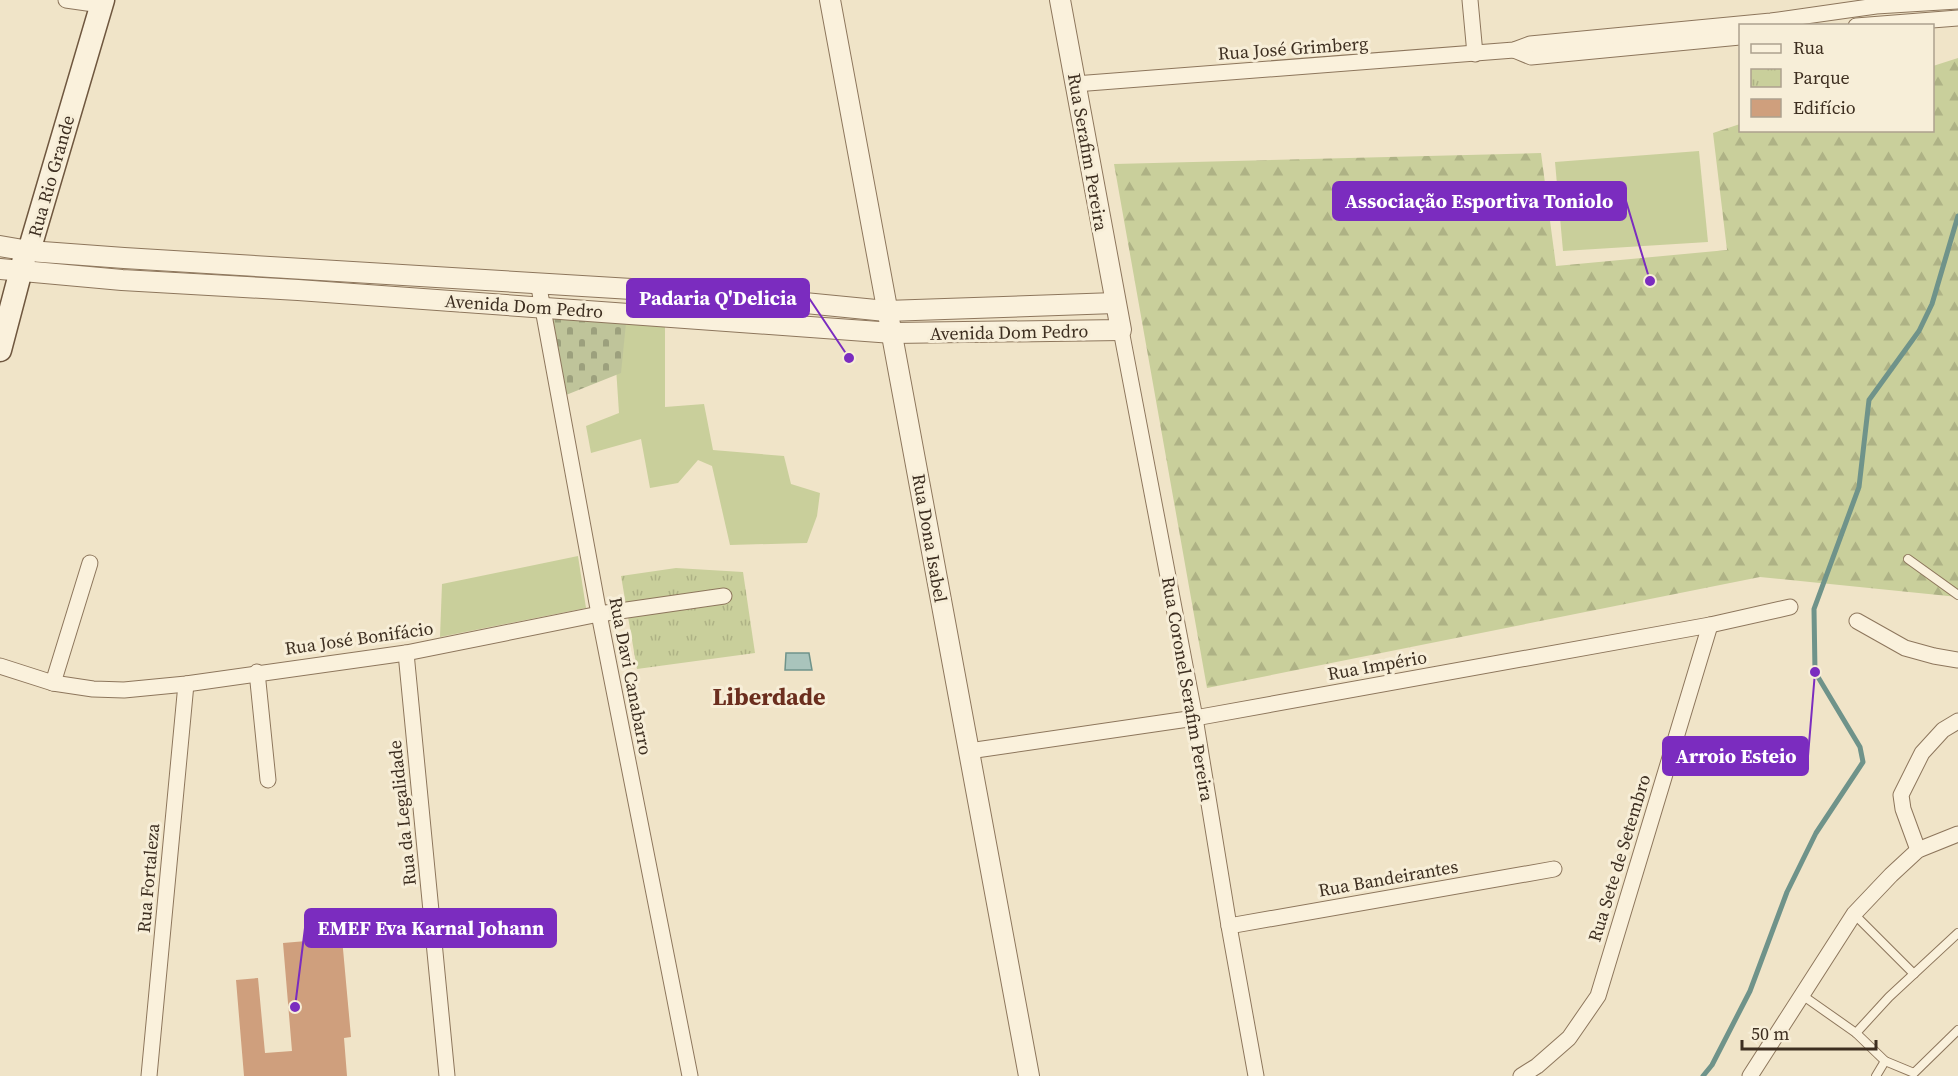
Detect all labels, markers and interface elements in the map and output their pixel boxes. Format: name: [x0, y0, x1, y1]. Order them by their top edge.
legend: [1739, 24, 1934, 132]
street label: Rua José Grimberg: [1217, 30, 1369, 66]
text: Rua: [1793, 35, 1825, 60]
text: Parque: [1793, 65, 1850, 90]
street label: Rua Serafim Pereira: [1062, 71, 1114, 234]
text: Edifício: [1793, 95, 1856, 120]
street label: Rua Rio Grande: [22, 112, 80, 240]
callout: Associação Esportiva Toniolo: [1333, 182, 1626, 220]
text: Associação Esportiva Toniolo: [1345, 187, 1613, 215]
callout: Padaria Q'Delicia: [627, 279, 809, 317]
text: Padaria Q'Delicia: [639, 284, 797, 312]
street label: Avenida Dom Pedro: [444, 288, 604, 324]
street label: Avenida Dom Pedro: [930, 318, 1089, 346]
street label: Rua Dona Isabel: [906, 472, 954, 604]
street label: Rua Coronel Serafim Pereira: [1156, 575, 1220, 804]
street label: Rua Davi Canabarro: [603, 595, 659, 757]
street label: Rua José Bonifácio: [283, 615, 435, 661]
street label: Rua Império: [1325, 644, 1429, 686]
district label: Liberdade: [712, 680, 826, 713]
callout: Arroio Esteio: [1663, 737, 1808, 775]
street label: Rua da Legalidade: [382, 739, 422, 887]
text: Arroio Esteio: [1675, 742, 1797, 770]
street label: Rua Sete de Setembro: [1582, 771, 1656, 945]
street label: Rua Fortaleza: [131, 821, 165, 934]
street label: Rua Bandeirantes: [1316, 853, 1460, 903]
callout: EMEF Eva Karnal Johann: [305, 909, 556, 947]
text: EMEF Eva Karnal Johann: [318, 914, 544, 942]
scale bar: [1742, 1013, 1876, 1051]
text: 50 m: [1751, 1021, 1789, 1046]

